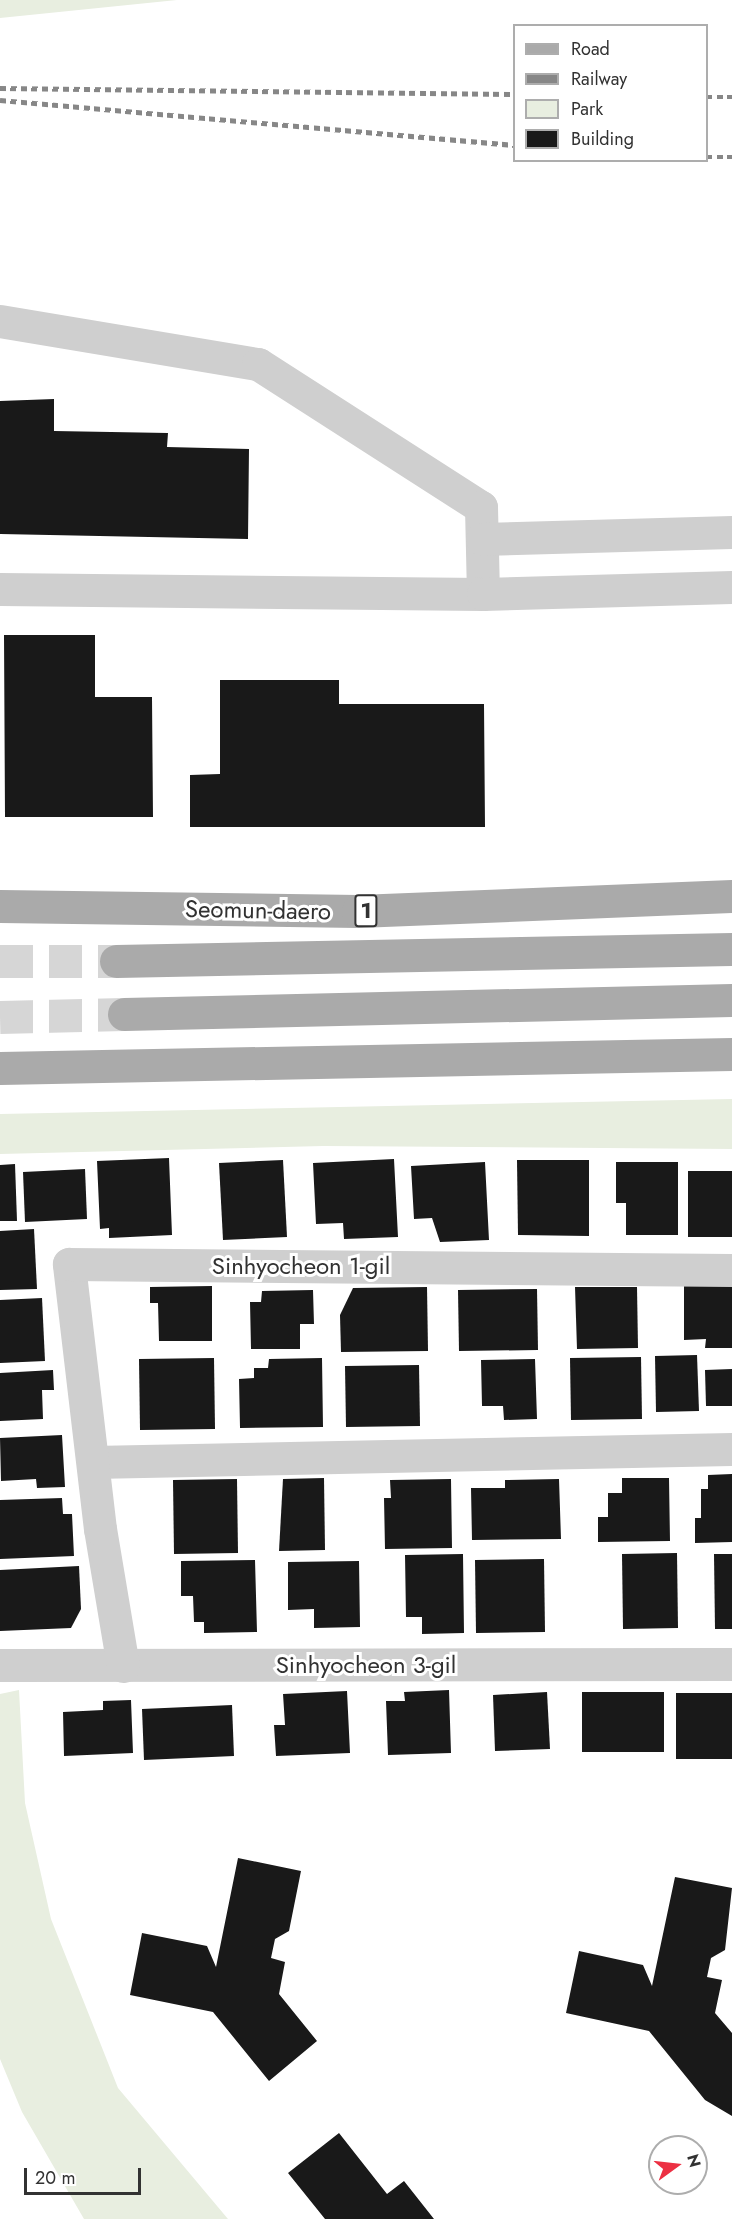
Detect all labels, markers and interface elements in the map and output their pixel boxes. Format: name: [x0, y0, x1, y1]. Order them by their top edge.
legend: [513, 24, 708, 162]
text: Road: [571, 36, 610, 62]
text: Railway: [571, 66, 627, 92]
text: Park: [571, 96, 603, 122]
text: Building: [571, 126, 634, 152]
road number: 1: [354, 892, 378, 930]
street label: Seomun-daero: [185, 894, 331, 926]
street label: Sinhyocheon 1-gil: [212, 1252, 390, 1280]
street label: Sinhyocheon 3-gil: [276, 1651, 456, 1679]
north arrow: [648, 2135, 708, 2195]
text: N: [681, 2152, 707, 2170]
scale bar: [27, 2156, 144, 2194]
text: 20 m: [35, 2165, 75, 2191]

